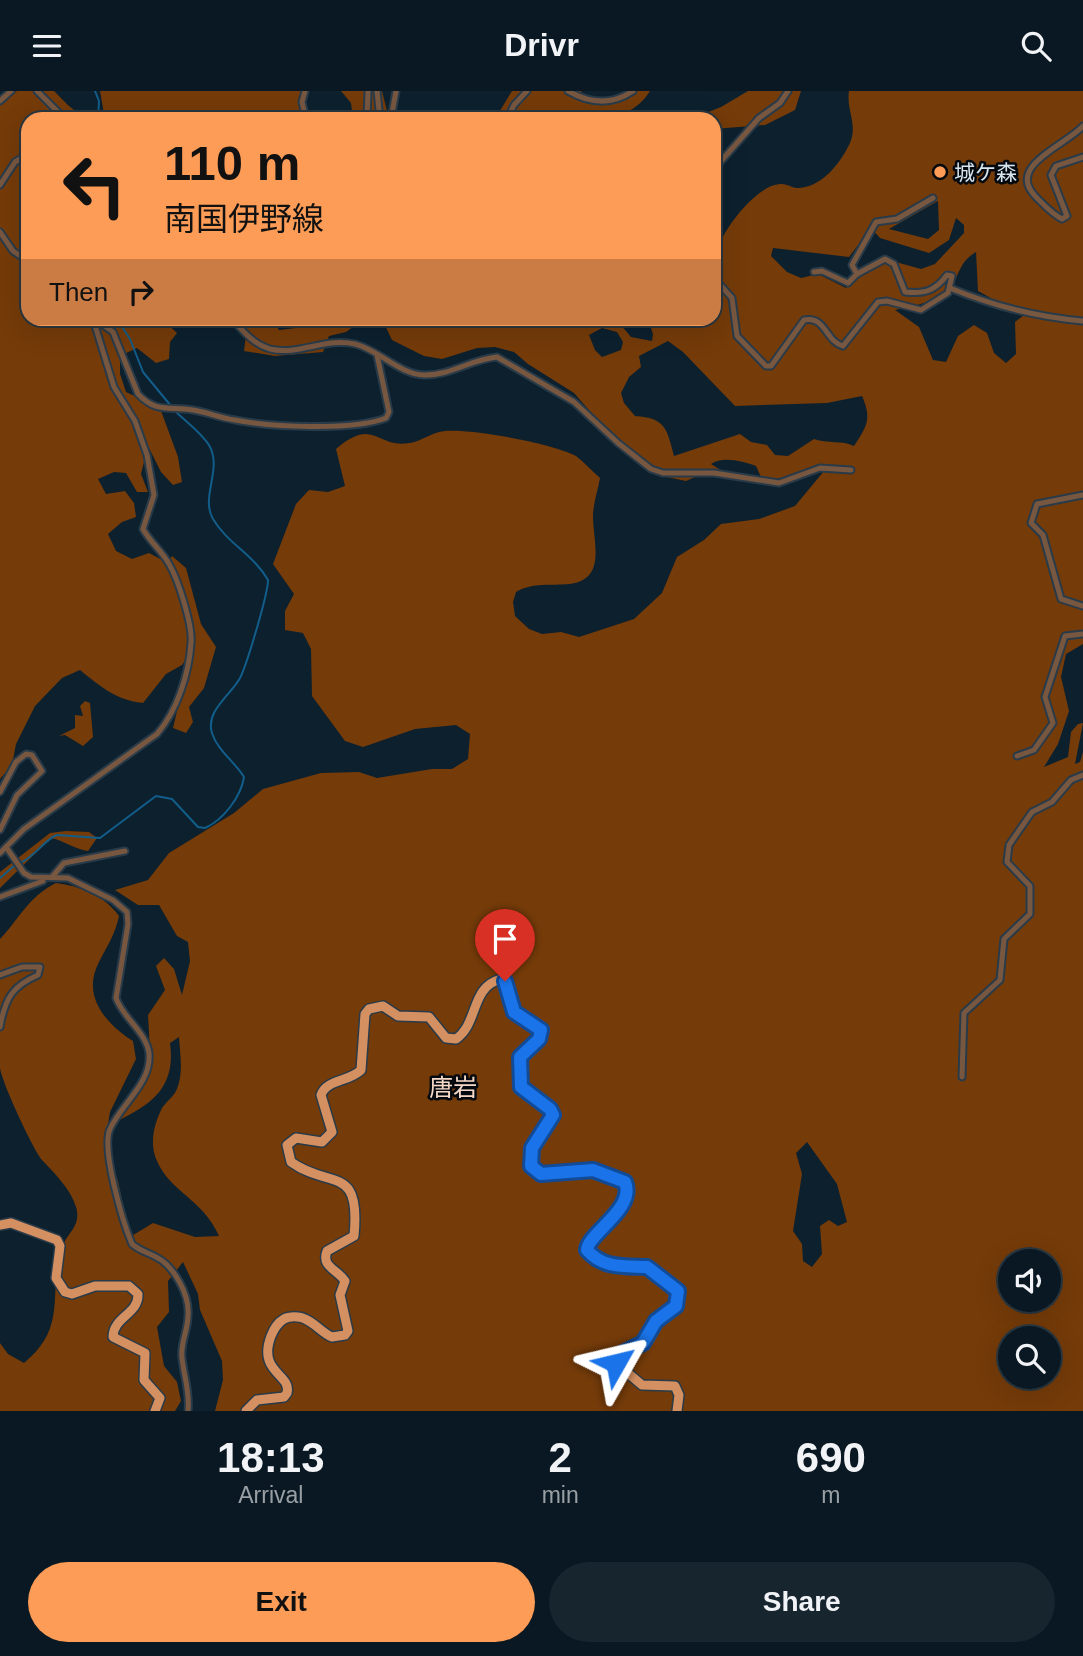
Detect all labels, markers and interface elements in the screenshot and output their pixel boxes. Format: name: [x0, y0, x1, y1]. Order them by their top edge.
icon: menu: [28, 27, 66, 65]
text: Drivr: [504, 27, 579, 63]
icon: search: [1017, 27, 1055, 65]
text: 110 m: [164, 136, 300, 190]
icon: left: [49, 140, 140, 231]
place label: 城ケ森: [954, 161, 1017, 184]
marker: 城ケ森: [932, 164, 948, 180]
text: 南国伊野線: [164, 201, 324, 237]
icon: right: [122, 273, 160, 311]
text: Then: [49, 277, 108, 307]
pin: [475, 909, 535, 981]
icon: arrive: [486, 920, 524, 958]
district label: 唐岩: [429, 1074, 477, 1101]
map controls: [998, 1249, 1061, 1389]
button: sound: [998, 1249, 1061, 1312]
position arrow: [579, 1326, 653, 1400]
button: search: [998, 1326, 1061, 1389]
text: 18:13: [217, 1434, 325, 1481]
text: 2: [548, 1434, 572, 1481]
text: 690: [796, 1434, 866, 1481]
text: Arrival: [238, 1482, 303, 1508]
text: min: [542, 1482, 579, 1508]
text: m: [821, 1482, 840, 1508]
button: Exit: [28, 1562, 535, 1642]
button: Share: [549, 1562, 1055, 1642]

